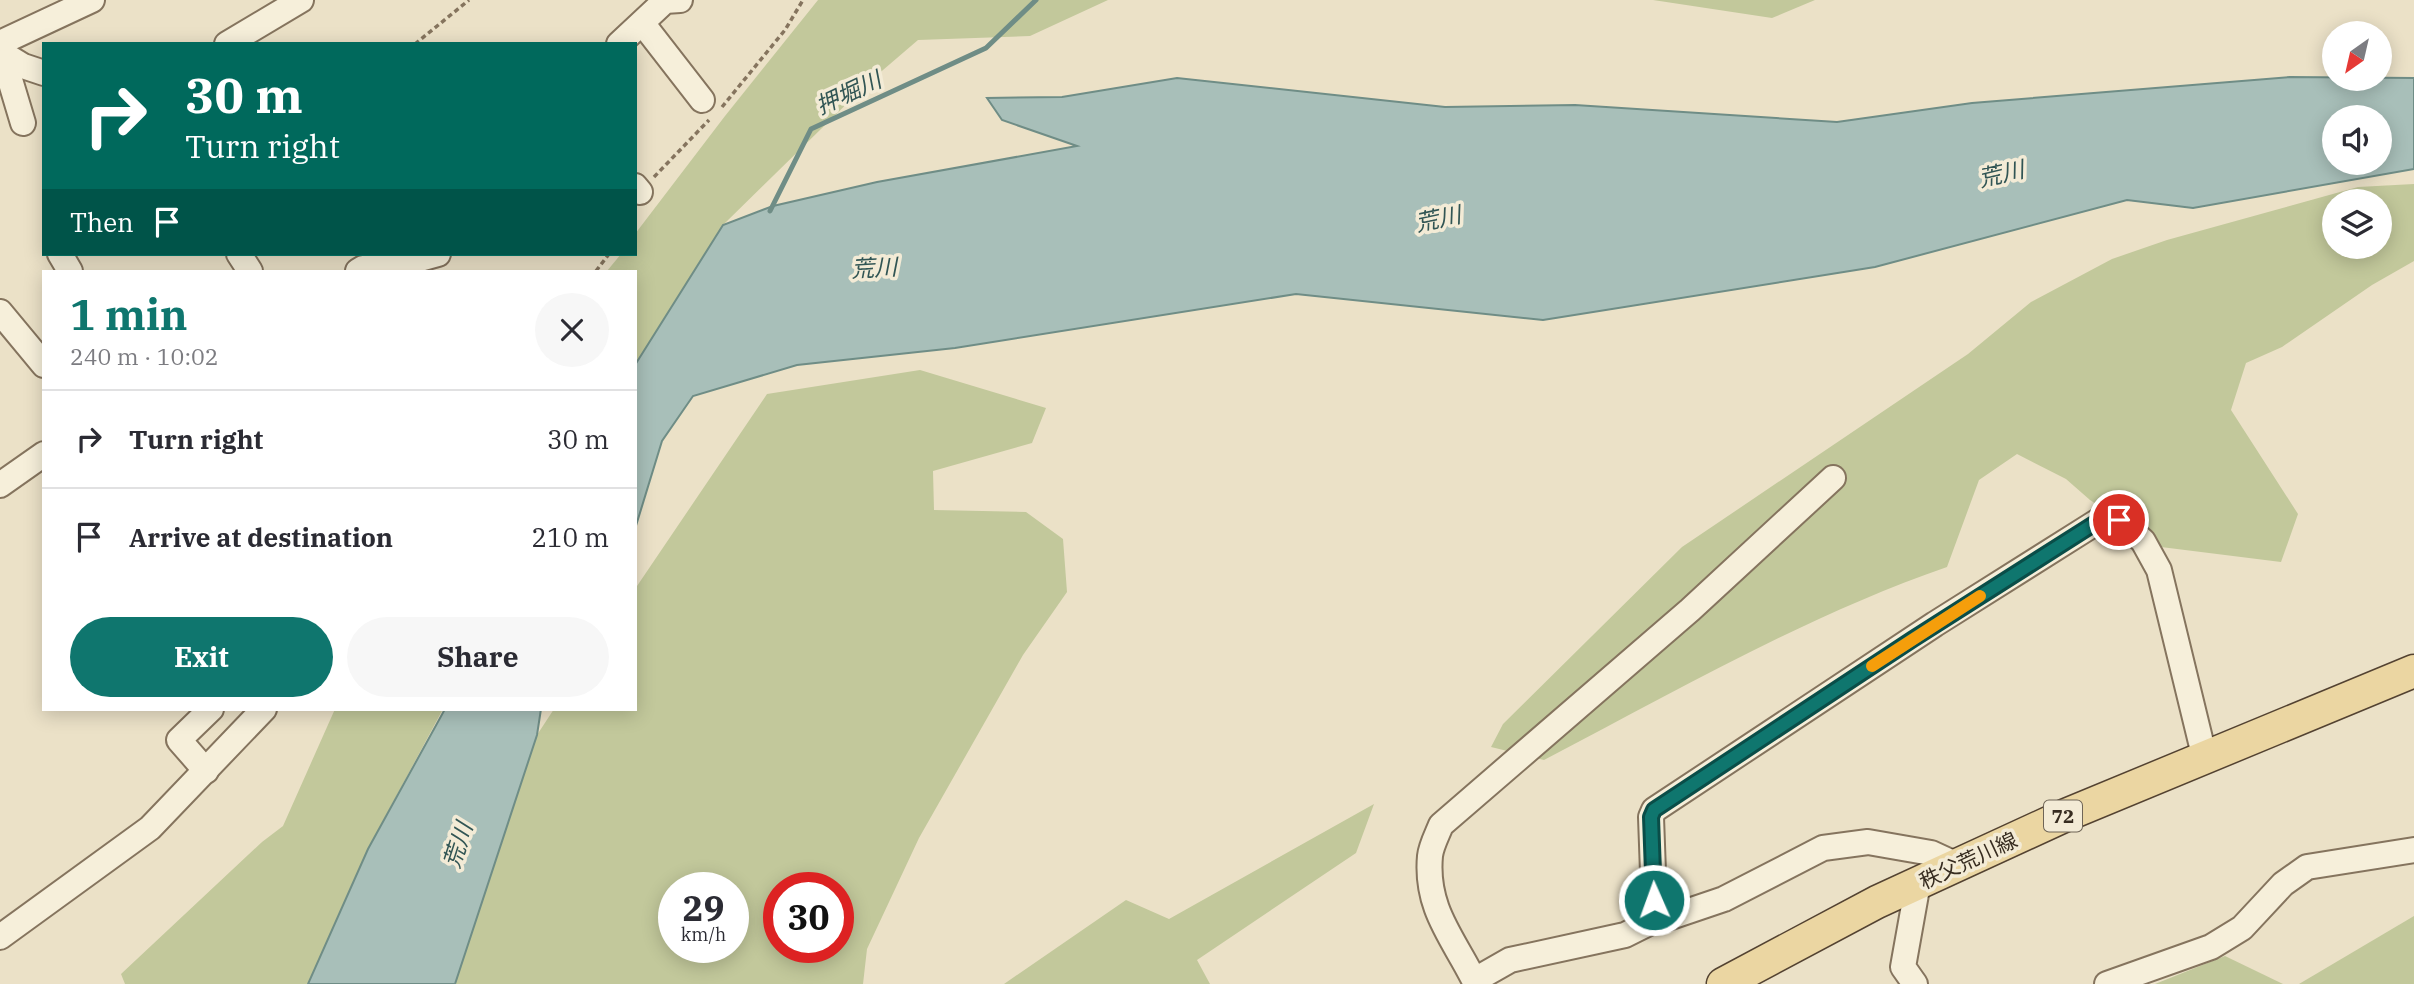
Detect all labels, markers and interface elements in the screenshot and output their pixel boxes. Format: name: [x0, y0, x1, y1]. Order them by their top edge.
north arrow: [2322, 21, 2392, 91]
map controls: [2322, 21, 2392, 259]
text: 30 m: [185, 63, 303, 126]
water label: 押堀川: [810, 63, 888, 120]
icon: right: [70, 70, 161, 161]
button: sound: [2322, 105, 2392, 175]
text: Turn right: [185, 125, 340, 167]
water label: 荒川: [1975, 153, 2030, 193]
button: layers: [2322, 189, 2392, 259]
water label: 荒川: [1412, 198, 1467, 237]
icon: arrive: [148, 203, 186, 241]
text: Then: [70, 205, 134, 239]
water label: 荒川: [850, 251, 901, 283]
text: 1 min: [70, 287, 188, 342]
button: close: [535, 293, 609, 367]
text: 240 m · 10:02: [70, 341, 219, 371]
icon: right: [70, 420, 108, 458]
text: Turn right: [129, 422, 263, 456]
text: 30 m: [547, 422, 609, 456]
pin: [2089, 490, 2149, 550]
icon: arrive: [2100, 501, 2138, 539]
icon: arrive: [70, 518, 108, 556]
text: Arrive at destination: [129, 520, 393, 554]
text: 210 m: [531, 520, 609, 554]
button: Exit: [70, 617, 333, 697]
button: Share: [347, 617, 609, 697]
road number: 72: [2044, 800, 2082, 832]
water label: 荒川: [436, 816, 479, 872]
street label: 秩父荒川線: [1915, 825, 2021, 895]
position arrow: [1617, 863, 1691, 937]
speed limit sign: 30: [763, 872, 854, 963]
text: 29: [682, 885, 725, 931]
text: km/h: [681, 923, 726, 946]

